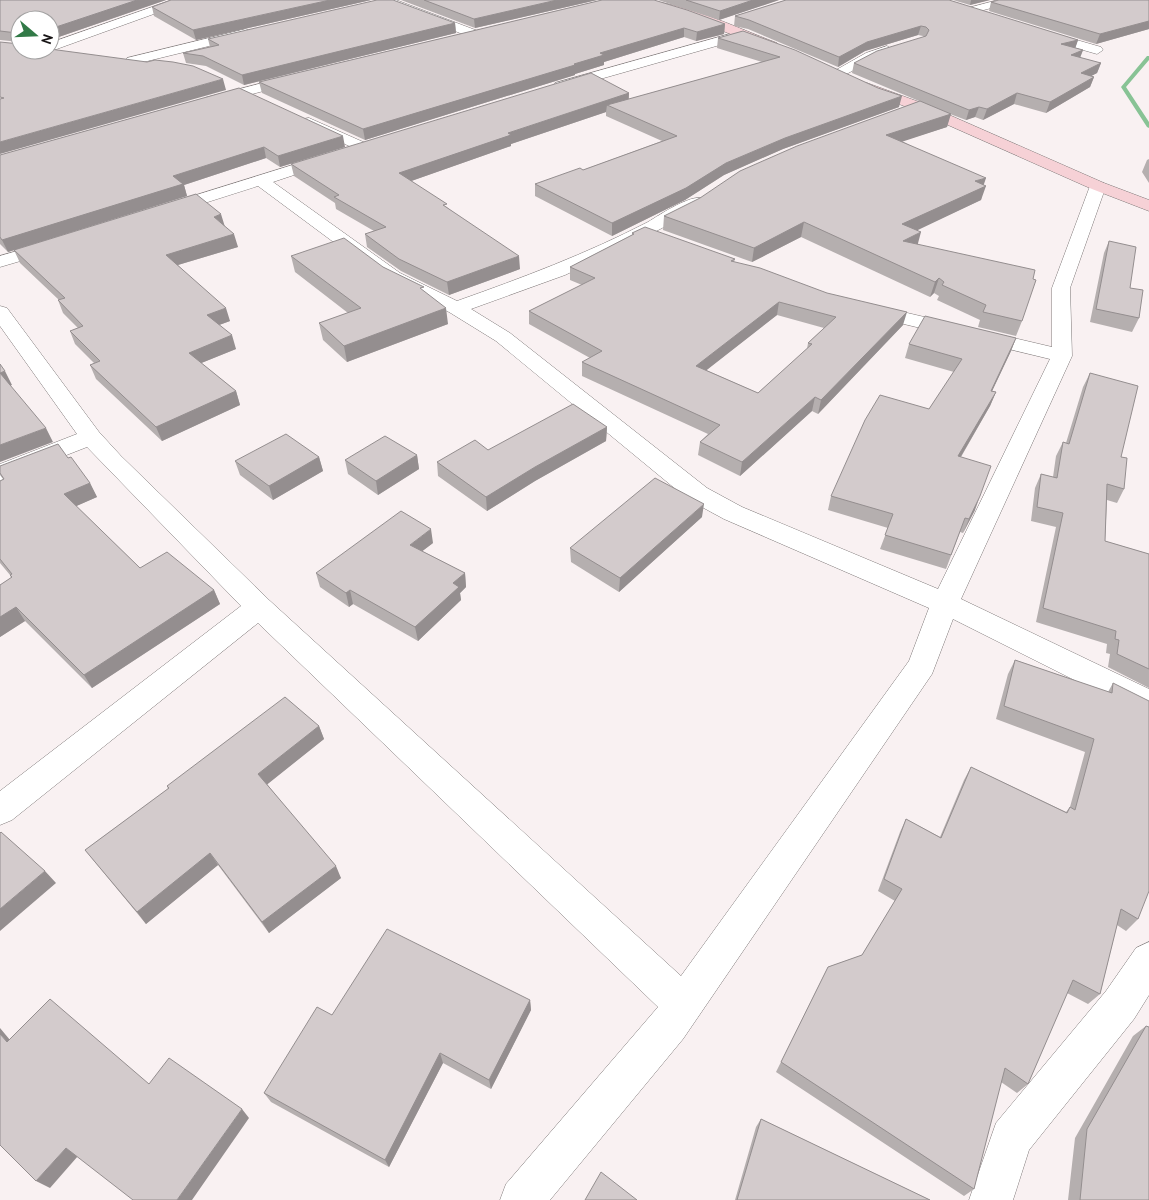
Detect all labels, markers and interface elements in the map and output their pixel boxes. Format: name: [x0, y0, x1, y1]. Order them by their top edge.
north arrow: [10, 10, 60, 60]
text: N: [37, 32, 57, 47]

